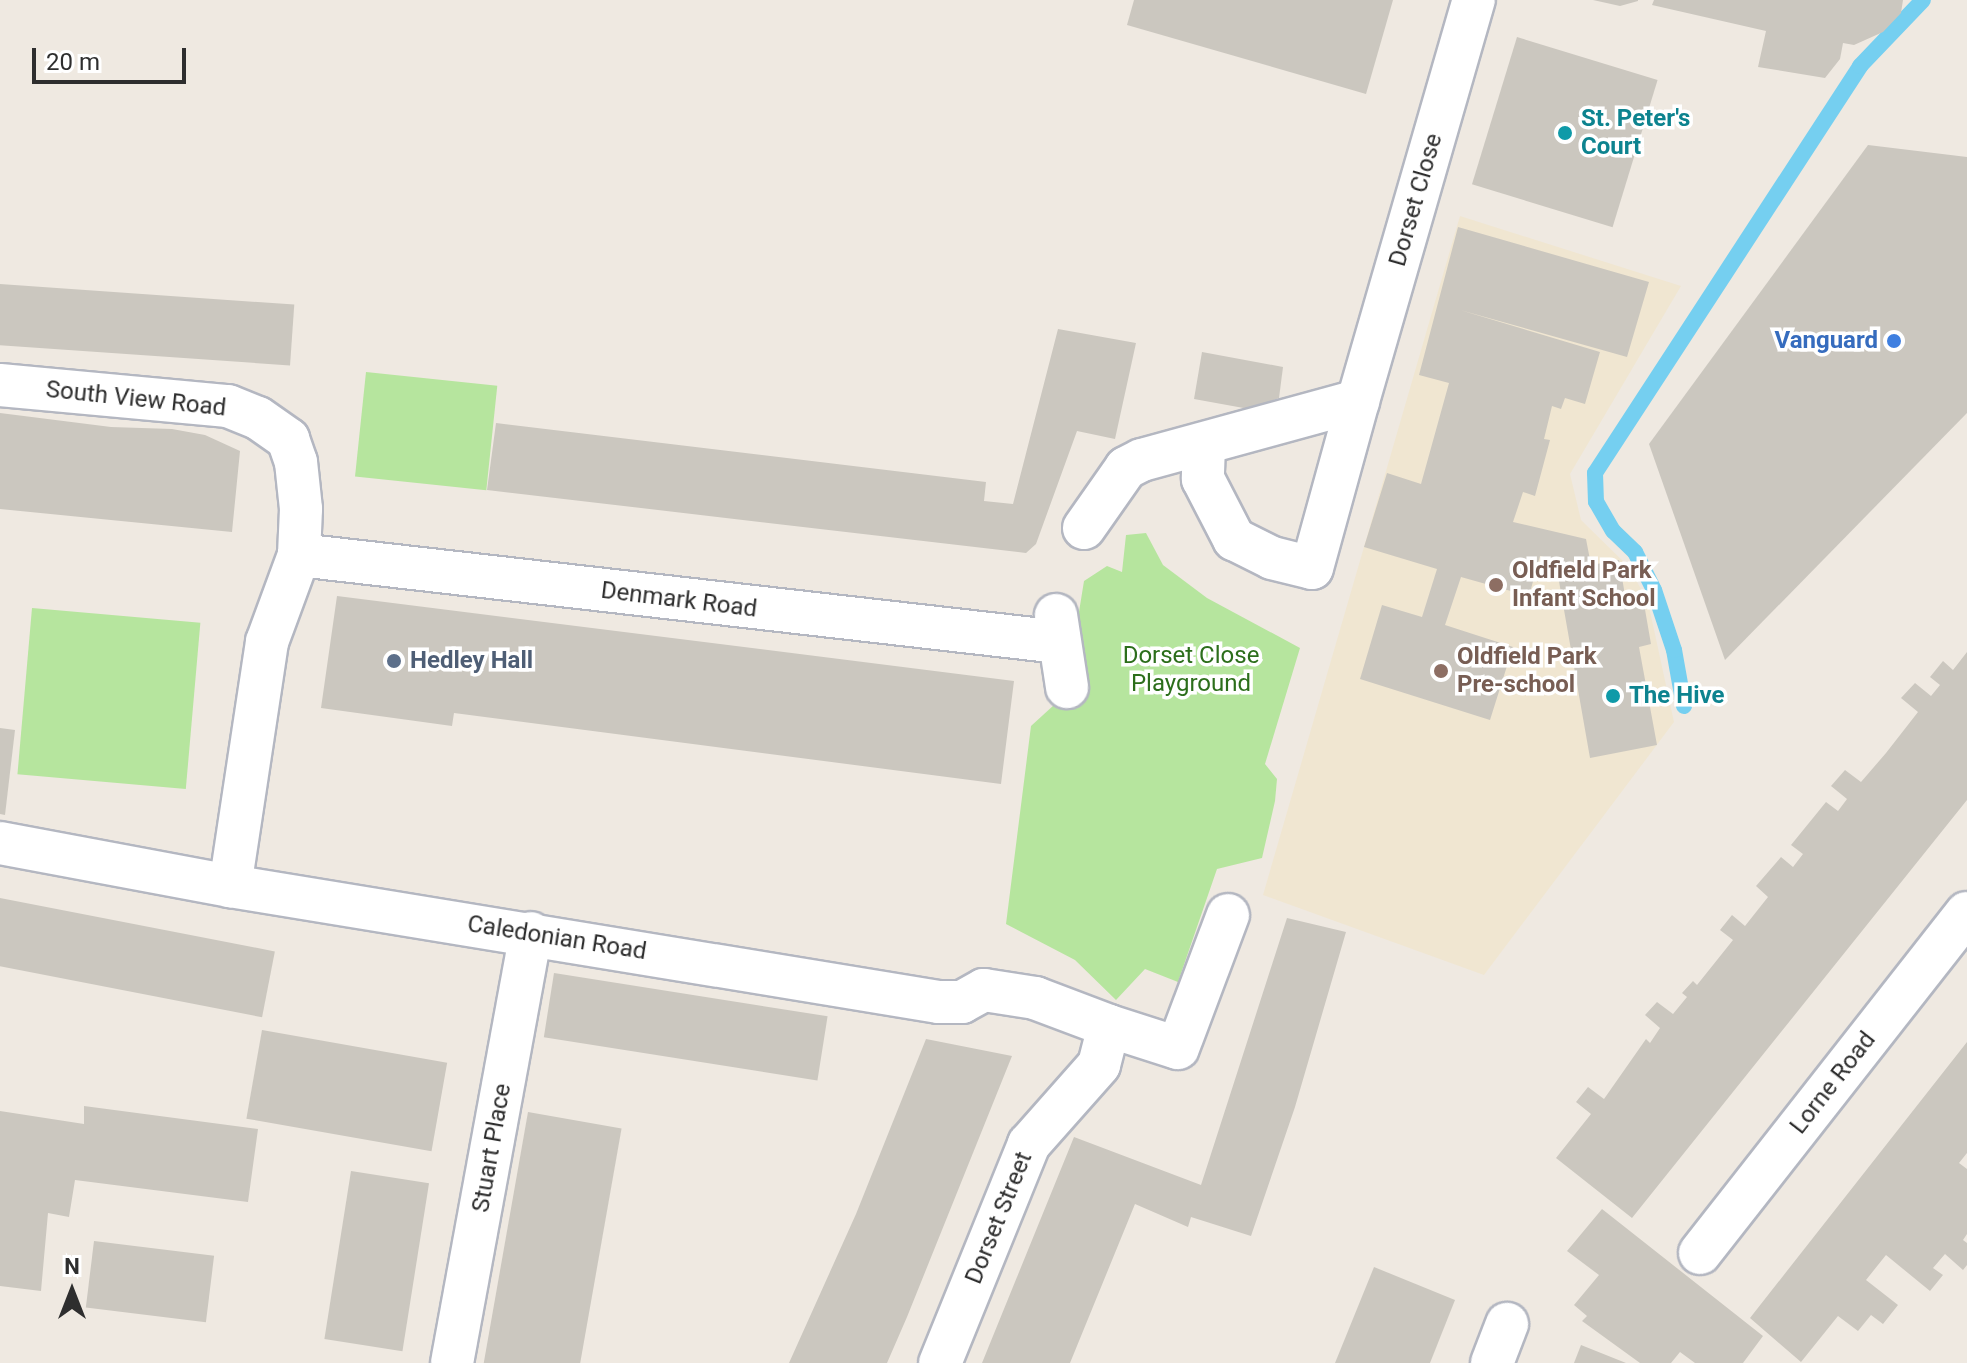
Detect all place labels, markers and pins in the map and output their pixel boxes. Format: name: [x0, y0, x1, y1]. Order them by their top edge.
place label: St. Peter's Court: [1581, 105, 1690, 161]
marker: St. Peter's Court: [1556, 124, 1574, 142]
place label: Vanguard: [1774, 327, 1878, 355]
marker: Vanguard: [1885, 332, 1903, 350]
place label: Oldfield Park Infant School: [1512, 557, 1656, 613]
marker: Oldfield Park Infant School: [1487, 576, 1505, 594]
place label: Oldfield Park Pre-school: [1457, 643, 1597, 699]
place label: Hedley Hall: [410, 647, 533, 675]
marker: Hedley Hall: [385, 652, 403, 670]
marker: Oldfield Park Pre-school: [1432, 662, 1450, 680]
place label: The Hive: [1629, 682, 1724, 710]
marker: The Hive: [1604, 687, 1622, 705]

